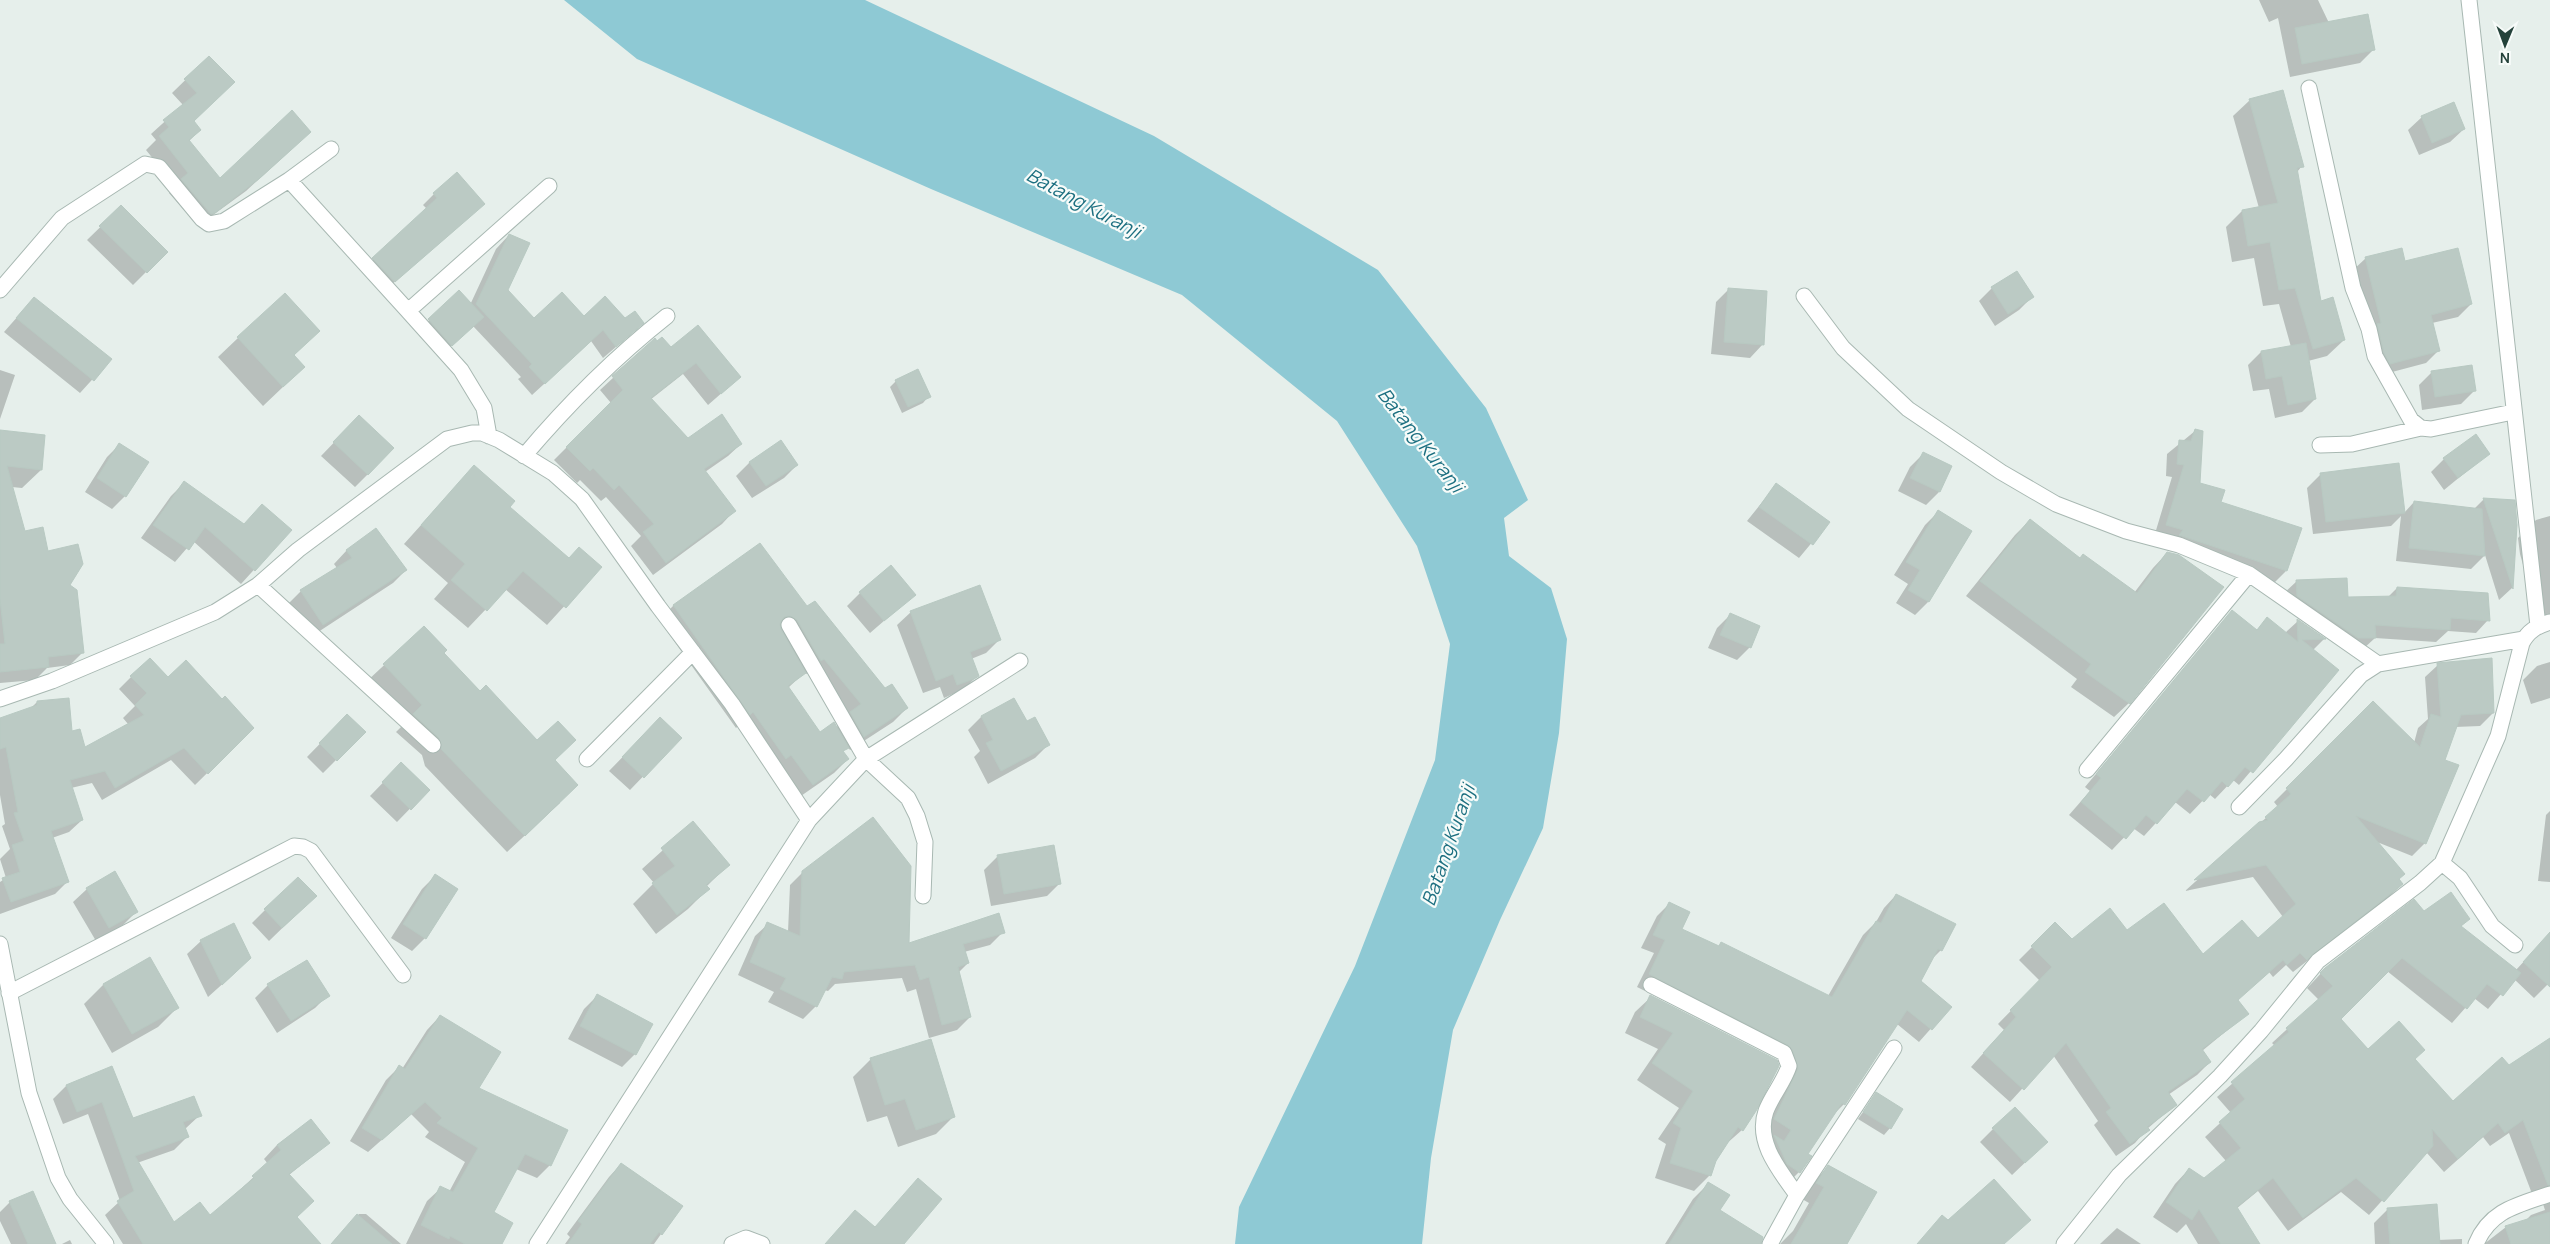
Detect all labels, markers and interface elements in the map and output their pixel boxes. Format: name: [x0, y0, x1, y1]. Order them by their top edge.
north arrow: [2480, 20, 2530, 70]
text: N: [2500, 49, 2510, 68]
water label: Batang Kuranji: [1022, 162, 1148, 245]
water label: Batang Kuranji: [1372, 382, 1472, 500]
water label: Batang Kuranji: [1415, 779, 1482, 909]

